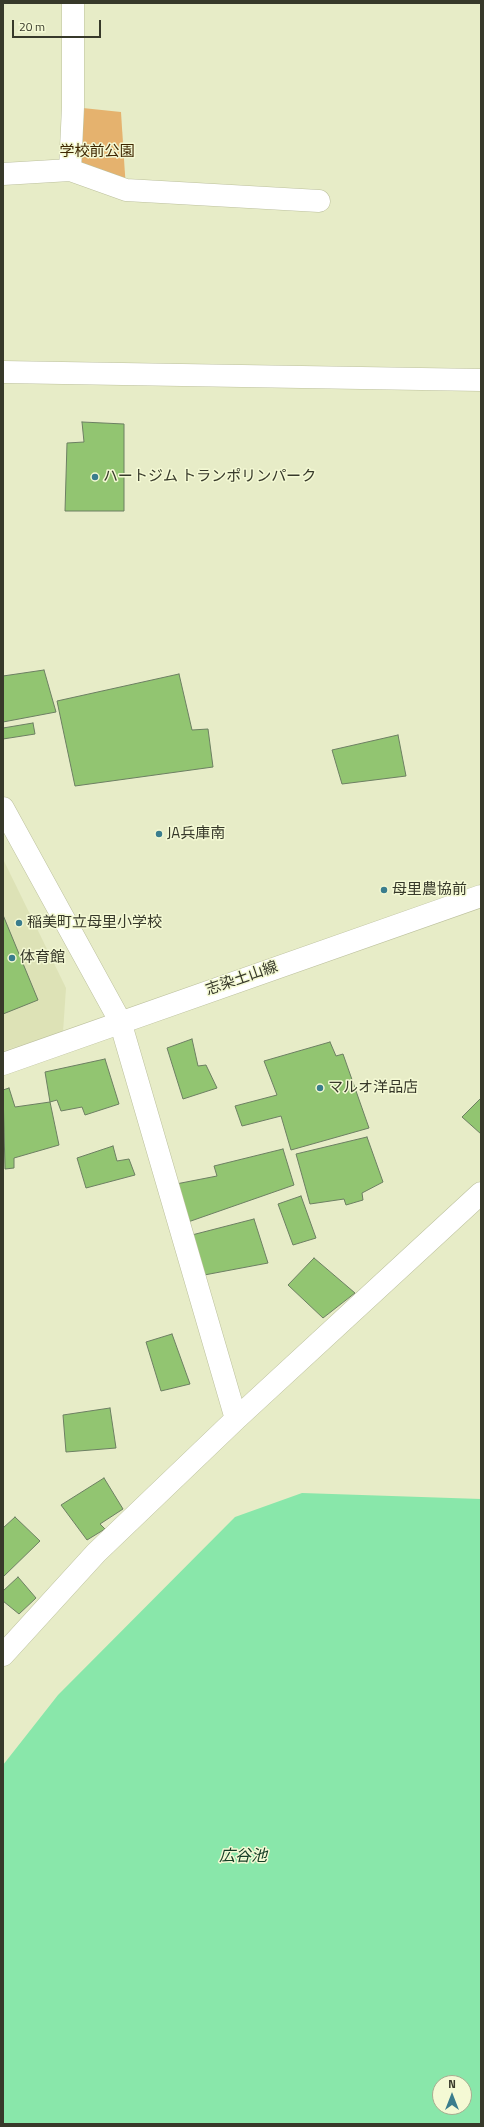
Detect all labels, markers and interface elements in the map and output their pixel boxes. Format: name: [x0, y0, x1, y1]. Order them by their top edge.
scale bar: [14, 12, 103, 38]
text: 20 m: [19, 17, 45, 36]
park label: 学校前公園: [60, 143, 134, 161]
place label: ハートジム トランポリンパーク: [103, 468, 316, 486]
marker: ハートジム トランポリンパーク: [90, 472, 100, 482]
place label: JA兵庫南: [167, 825, 225, 843]
marker: JA兵庫南: [154, 829, 164, 839]
place label: 母里農協前: [392, 881, 467, 899]
marker: 母里農協前: [379, 885, 389, 895]
place label: 稲美町立母里小学校: [27, 914, 162, 932]
marker: 稲美町立母里小学校: [14, 918, 24, 928]
place label: 体育館: [20, 949, 65, 967]
marker: 体育館: [7, 953, 17, 963]
street label: 志染土山線: [204, 958, 280, 1000]
place label: マルオ洋品店: [328, 1079, 418, 1097]
marker: マルオ洋品店: [315, 1083, 325, 1093]
water label: 広谷池: [219, 1847, 267, 1867]
north arrow: [432, 2075, 472, 2115]
text: N: [448, 2076, 456, 2092]

